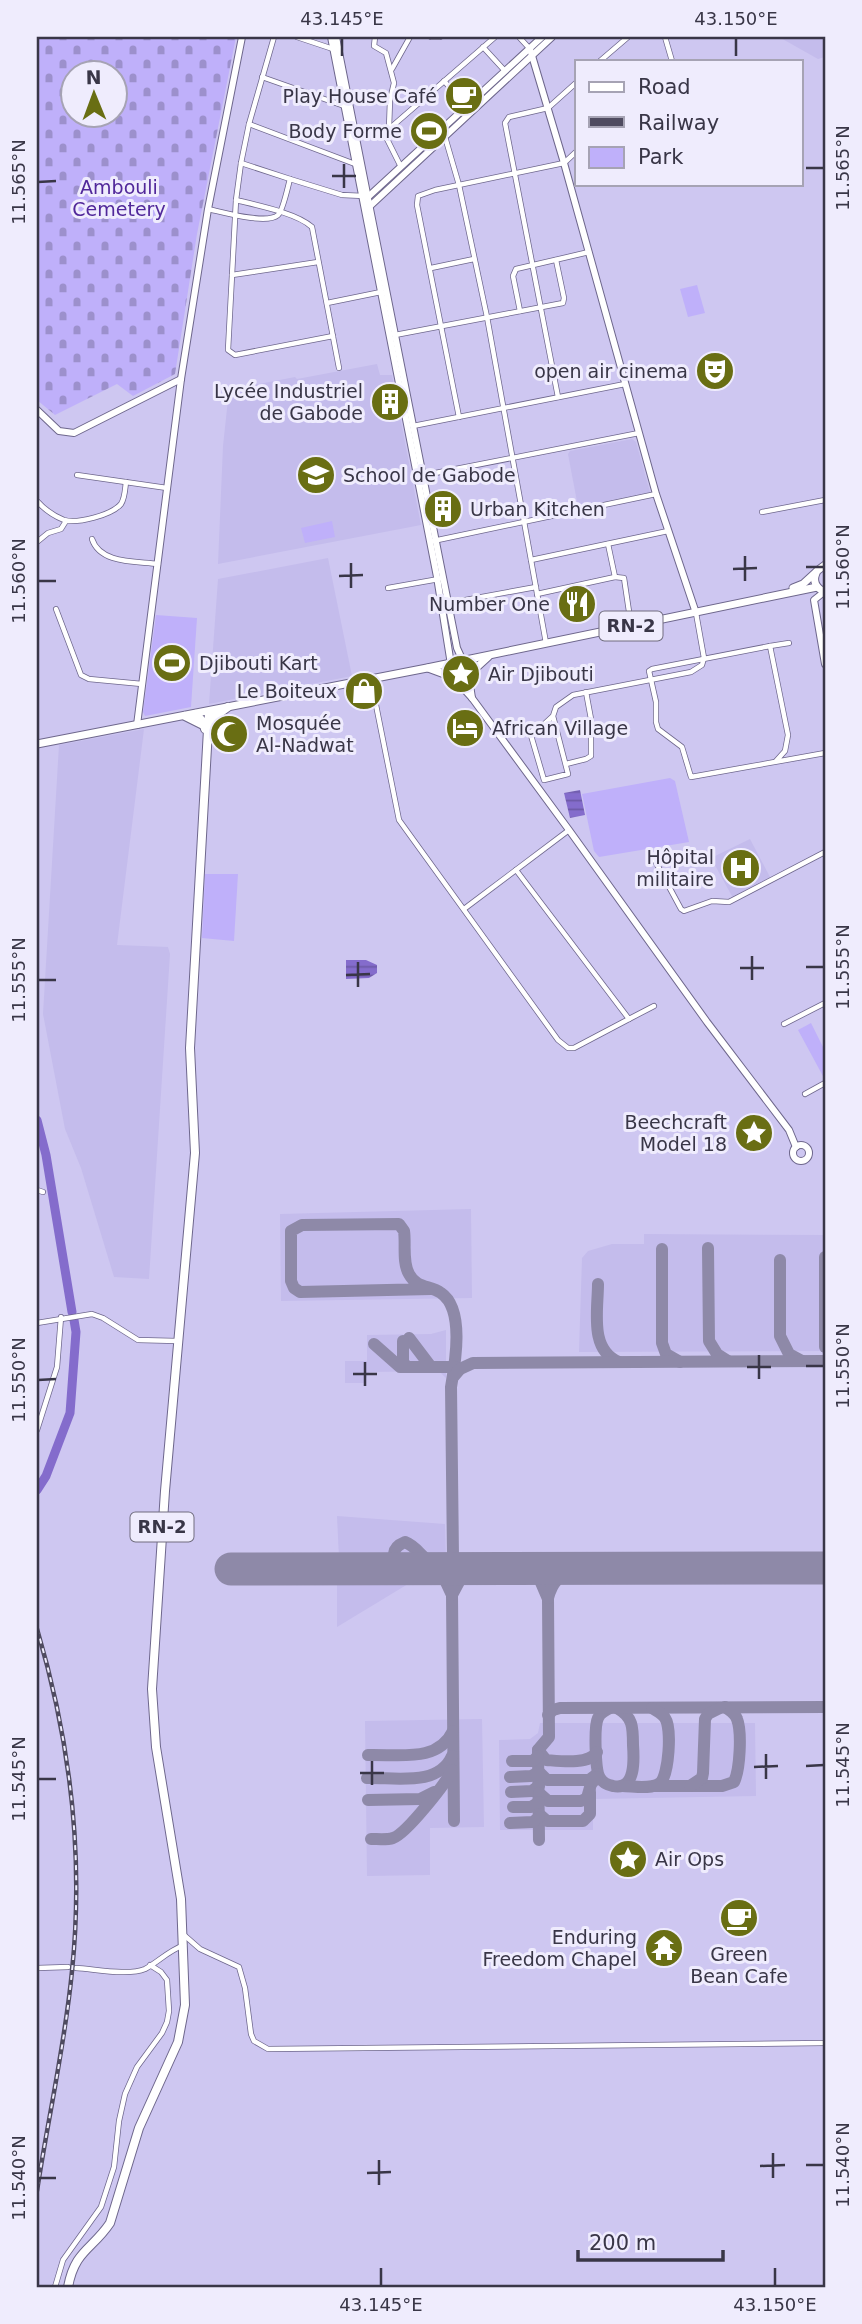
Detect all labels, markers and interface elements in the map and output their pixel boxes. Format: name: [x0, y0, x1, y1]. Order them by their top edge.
text: 43.145°E: [300, 8, 384, 29]
text: 43.150°E: [694, 8, 778, 29]
north arrow: [60, 60, 130, 130]
legend: [575, 60, 802, 186]
text: N: [86, 66, 102, 88]
cafe icon: Play House Café: [443, 75, 485, 117]
text: Road: [638, 75, 691, 99]
place label: Play House Café: [282, 85, 437, 107]
sports icon: Body Forme: [408, 110, 450, 152]
text: Railway: [638, 111, 719, 135]
place label: Body Forme: [288, 120, 402, 142]
text: 11.565°N: [832, 125, 853, 211]
text: 11.565°N: [8, 139, 29, 225]
text: Park: [638, 145, 684, 169]
park label: Ambouli Cemetery: [72, 176, 166, 220]
theatre icon: open air cinema: [694, 350, 736, 392]
place label: open air cinema: [534, 360, 688, 382]
place label: Lycée Industriel de Gabode: [214, 380, 363, 424]
building icon: Lycée Industriel de Gabode: [369, 381, 411, 423]
school or university icon: School de Gabode: [295, 454, 337, 496]
place label: School de Gabode: [343, 464, 516, 486]
building icon: Urban Kitchen: [422, 488, 464, 530]
place label: Urban Kitchen: [470, 498, 605, 520]
text: 11.560°N: [832, 524, 853, 610]
text: 11.560°N: [8, 538, 29, 624]
restaurant icon: Number One: [556, 583, 598, 625]
place label: Number One: [429, 593, 550, 615]
road number: RN-2: [600, 612, 662, 640]
sports icon: Djibouti Kart: [151, 642, 193, 684]
place label: Djibouti Kart: [199, 652, 318, 674]
place icon: Air Djibouti: [440, 653, 482, 695]
place label: Air Djibouti: [488, 663, 594, 685]
shop icon: Le Boiteux: [343, 670, 385, 712]
place label: Le Boiteux: [237, 680, 337, 702]
hotel icon: African Village: [444, 707, 486, 749]
place label: Mosquée Al-Nadwat: [256, 712, 354, 756]
mosque icon: Mosquée Al-Nadwat: [208, 713, 250, 755]
place label: African Village: [492, 717, 628, 739]
place label: Hôpital militaire: [636, 846, 714, 890]
hospital icon: Hôpital militaire: [720, 847, 762, 889]
text: 11.555°N: [832, 924, 853, 1010]
text: 11.555°N: [8, 937, 29, 1023]
place label: Beechcraft Model 18: [624, 1111, 727, 1155]
place icon: Beechcraft Model 18: [733, 1112, 775, 1154]
text: 11.550°N: [832, 1323, 853, 1409]
text: 11.550°N: [8, 1337, 29, 1423]
road number: RN-2: [130, 1512, 194, 1542]
text: 11.545°N: [832, 1722, 853, 1808]
text: 11.545°N: [8, 1736, 29, 1822]
place icon: Air Ops: [607, 1838, 649, 1880]
place label: Air Ops: [655, 1848, 724, 1870]
cafe icon: Green Bean Cafe: [718, 1897, 760, 1939]
place label: Enduring Freedom Chapel: [482, 1926, 637, 1970]
temple icon: Enduring Freedom Chapel: [643, 1927, 685, 1969]
place label: Green Bean Cafe: [690, 1943, 788, 1987]
text: 11.540°N: [832, 2122, 853, 2208]
text: 11.540°N: [8, 2135, 29, 2221]
scale bar: [578, 2219, 724, 2263]
text: 200 m: [589, 2231, 656, 2255]
text: 43.145°E: [339, 2294, 423, 2315]
text: 43.150°E: [733, 2294, 817, 2315]

